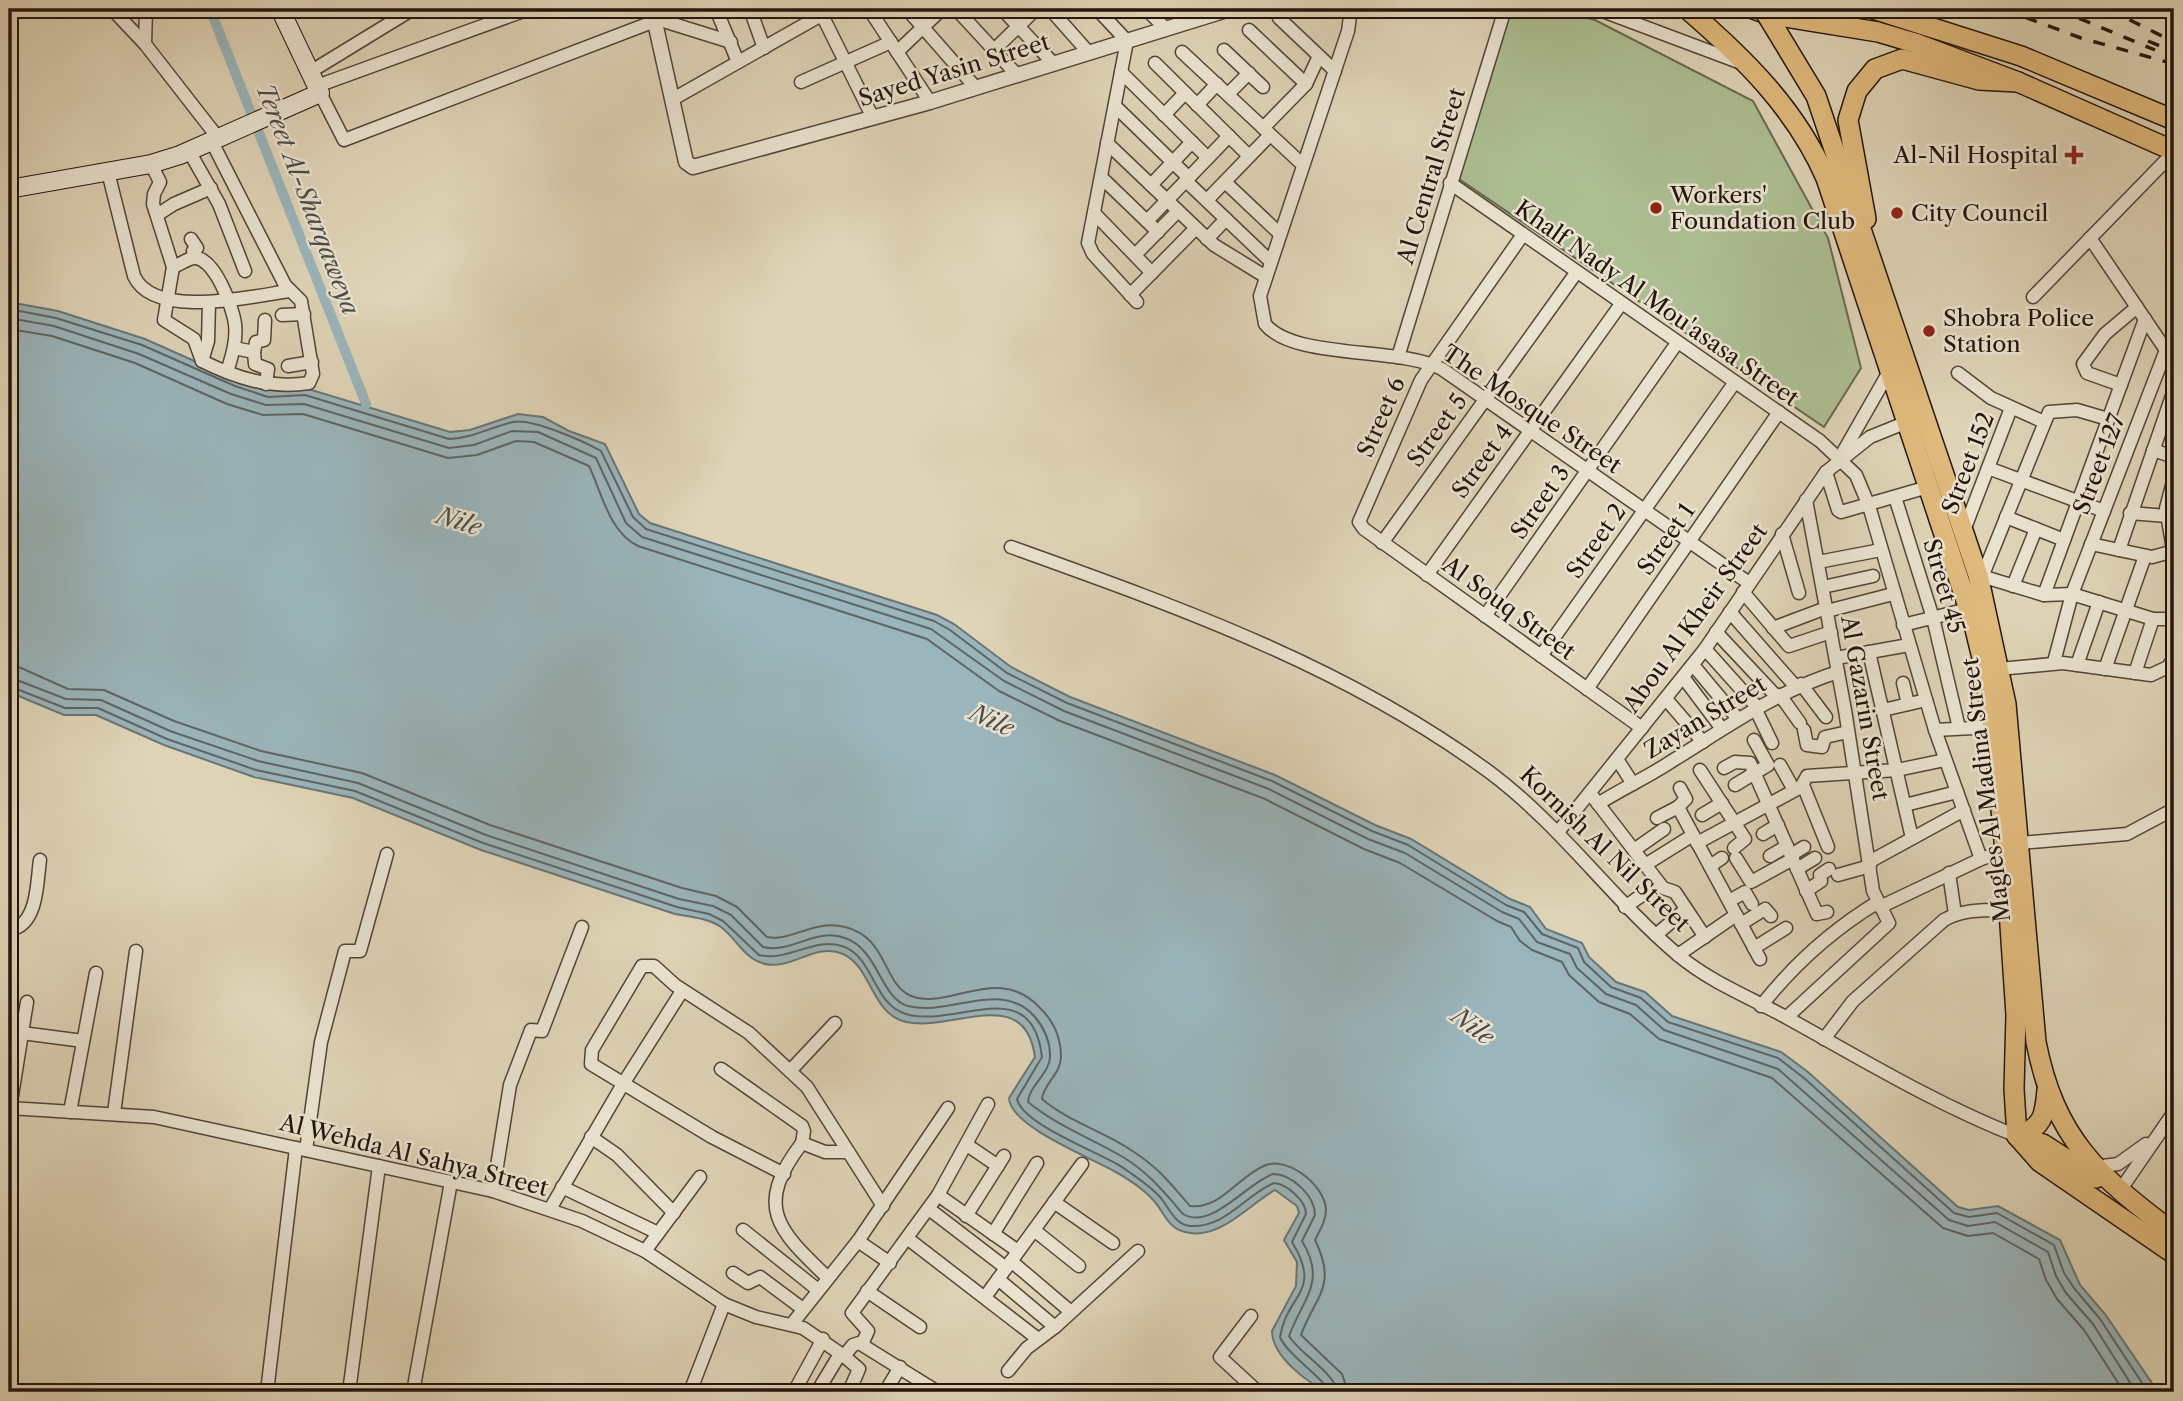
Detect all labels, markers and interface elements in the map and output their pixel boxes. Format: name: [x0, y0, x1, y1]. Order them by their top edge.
street label: Sayed Yasin Street: [855, 28, 1053, 112]
water label: Tereet Al-Sharqaweya: [250, 79, 366, 319]
street label: Al Central Street: [1391, 84, 1471, 269]
place label: Al-Nil Hospital: [1892, 141, 2058, 169]
marker: Al-Nil Hospital: [2064, 145, 2084, 165]
place label: Workers' Foundation Club: [1669, 181, 1855, 235]
street label: Khalf Nady Al Mou'asasa Street: [1510, 194, 1804, 412]
place label: City Council: [1911, 199, 2049, 227]
marker: Workers' Foundation Club: [1648, 200, 1664, 216]
marker: City Council: [1889, 205, 1905, 221]
place label: Shobra Police Station: [1943, 304, 2094, 358]
marker: Shobra Police Station: [1921, 323, 1937, 339]
street label: The Mosque Street: [1437, 339, 1627, 479]
street label: Street 6: [1351, 373, 1411, 461]
street label: Street 5: [1401, 388, 1473, 472]
street label: Street 152: [1936, 408, 2000, 518]
street label: Street 127: [2067, 409, 2131, 518]
street label: Street 4: [1446, 419, 1518, 503]
street label: Street 3: [1504, 460, 1576, 544]
street label: Street 2: [1560, 498, 1632, 584]
street label: Street 1: [1631, 498, 1701, 580]
water label: Nile: [431, 500, 486, 542]
street label: Abou Al Kheir Street: [1616, 518, 1773, 719]
street label: Street 45: [1917, 535, 1971, 637]
street label: Al Souq Street: [1436, 550, 1581, 666]
street label: Al Gazarin Street: [1835, 612, 1895, 803]
street label: Magles Al Madina Street: [1956, 656, 2016, 924]
street label: Zayan Street: [1639, 670, 1771, 764]
water label: Nile: [964, 697, 1020, 743]
street label: Kornish Al Nil Street: [1514, 760, 1696, 938]
water label: Nile: [1444, 1000, 1501, 1052]
street label: Al Wehda Al Sahya Street: [276, 1108, 551, 1202]

